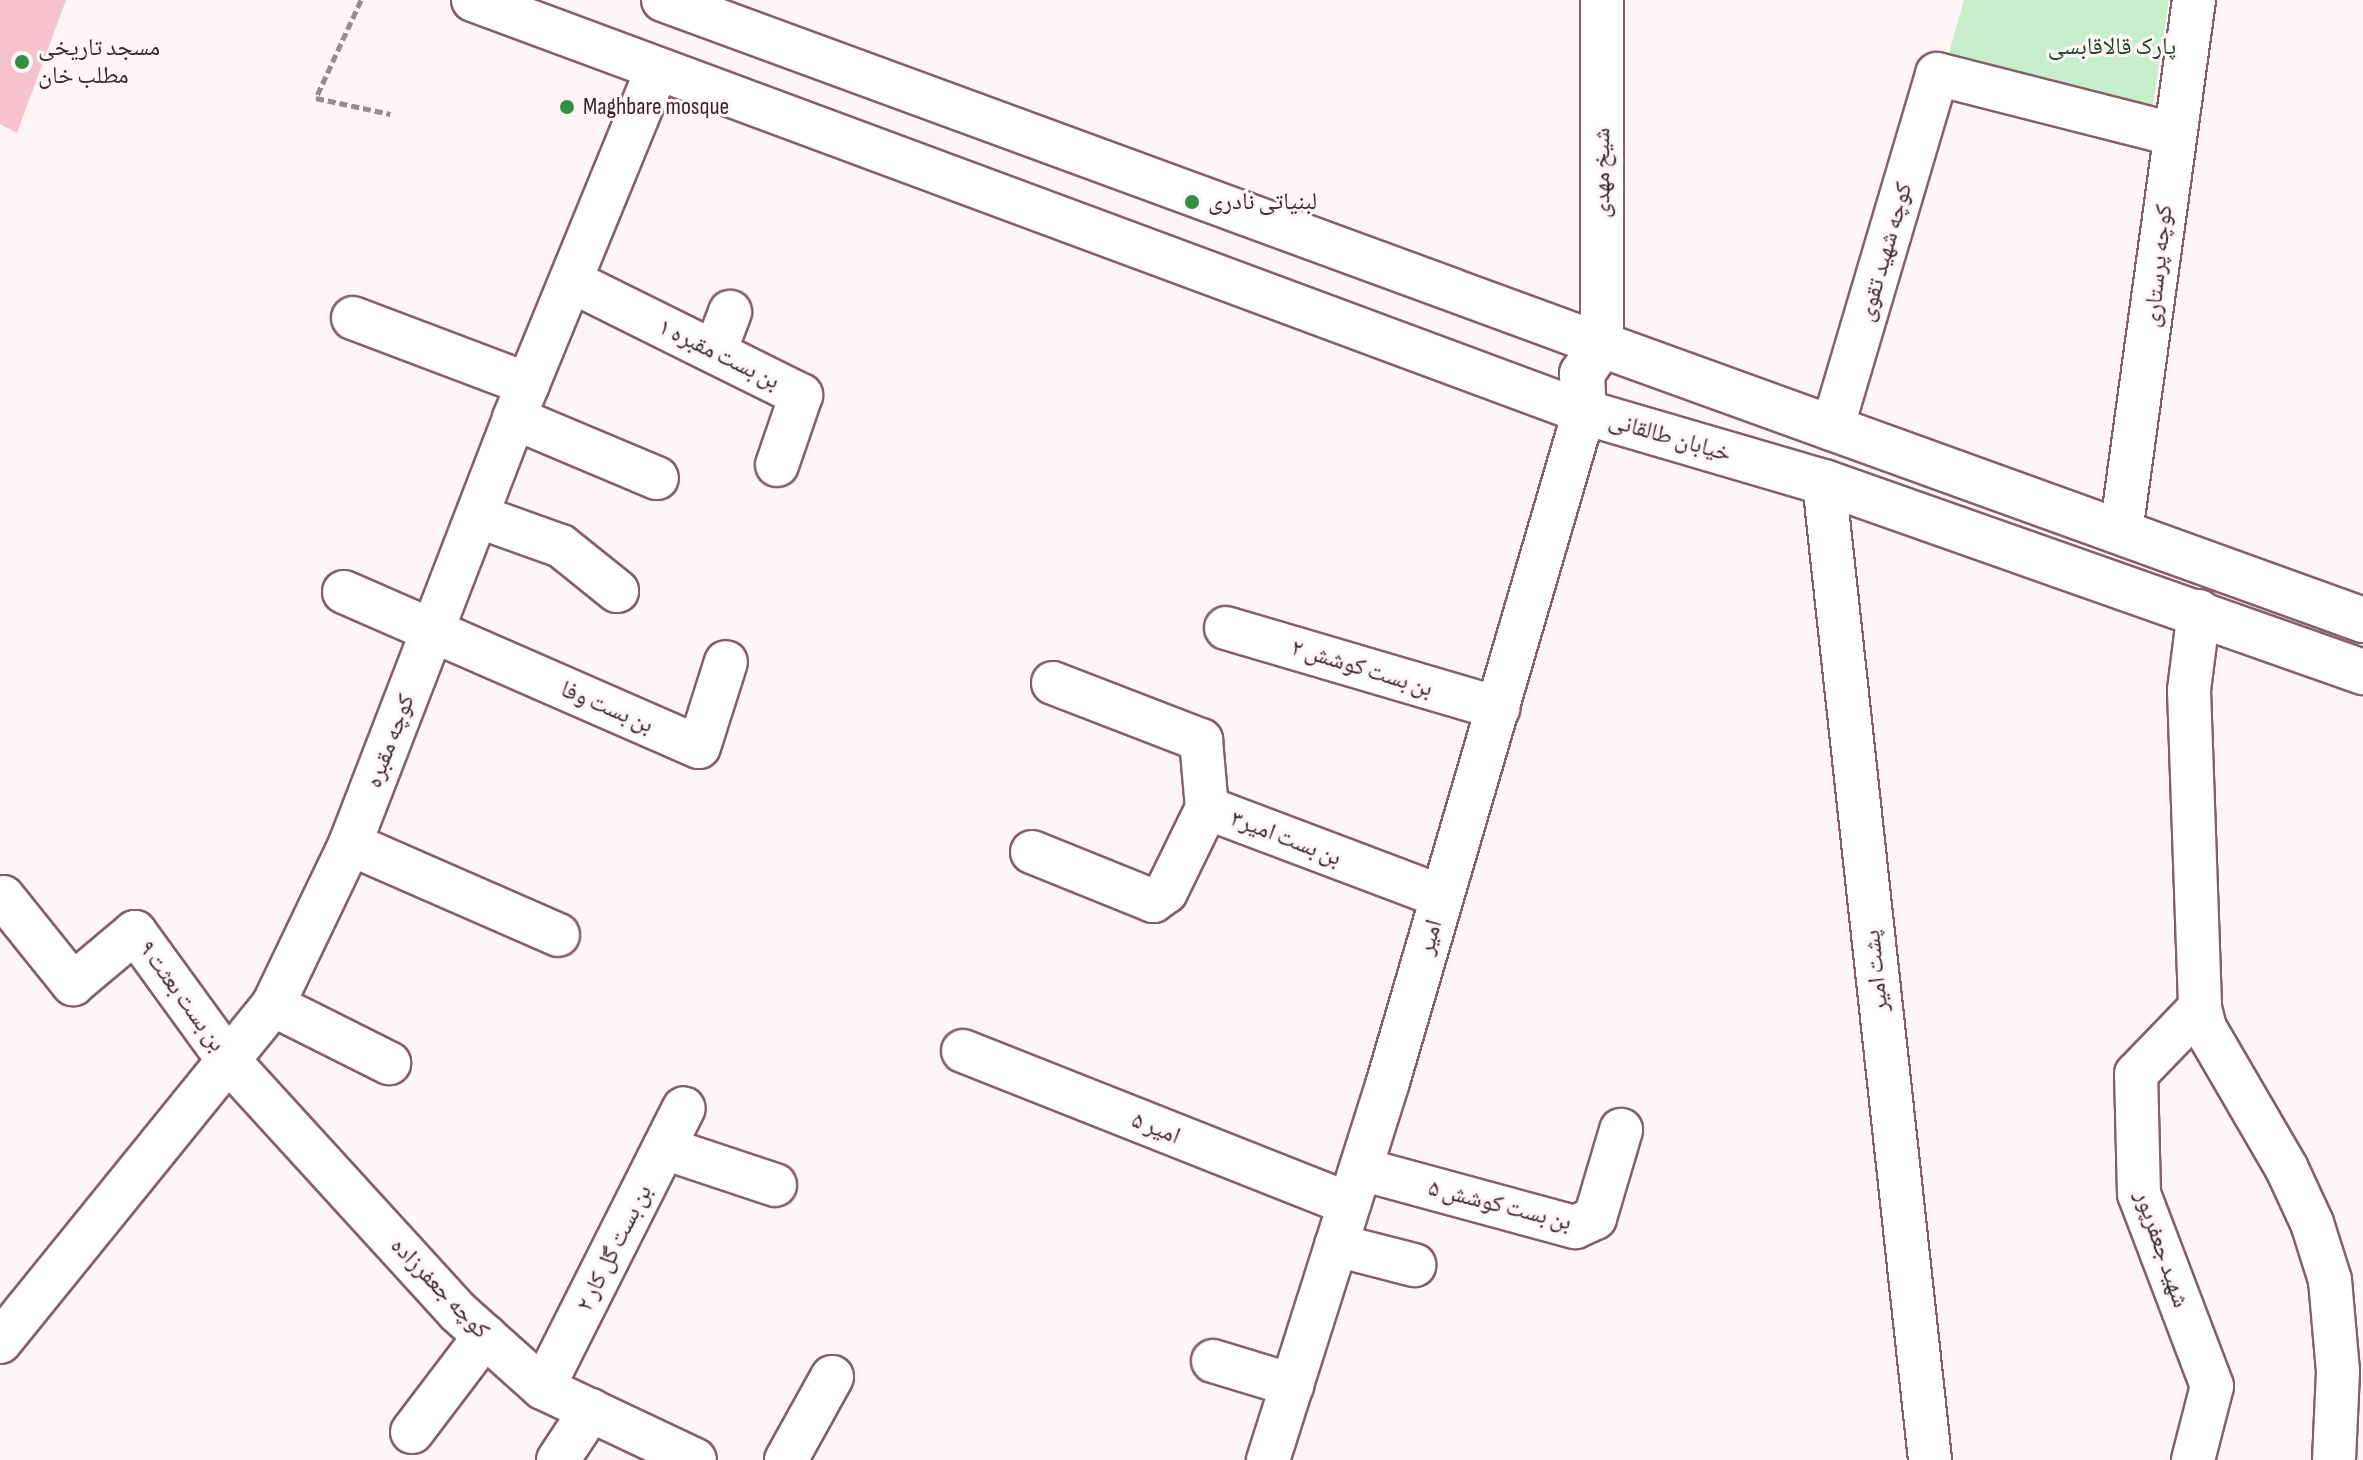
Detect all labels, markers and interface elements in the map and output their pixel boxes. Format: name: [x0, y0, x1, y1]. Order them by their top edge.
park label: پارک قالاقابسی: [2048, 33, 2176, 61]
place label: مسجد تاریخی مطلب خان: [38, 34, 160, 90]
marker: مسجد تاریخی مطلب خان: [13, 53, 31, 71]
place label: Maghbare mosque: [583, 93, 729, 121]
marker: Maghbare mosque: [558, 98, 576, 116]
street label: شیخ مهدی: [1588, 128, 1616, 218]
street label: کوچه شهید تقوی: [1851, 179, 1919, 325]
place label: لبنیاتی نادری: [1208, 188, 1317, 216]
marker: لبنیاتی نادری: [1183, 193, 1201, 211]
street label: کوچه پرستاری: [2137, 203, 2179, 329]
street label: بن بست مقبره ۱: [653, 312, 785, 396]
street label: خیابان طالقانی: [1605, 406, 1735, 468]
street label: بن بست کوشش ۲: [1288, 633, 1436, 703]
street label: بن بست وفا: [556, 675, 658, 739]
street label: کوچه مقبره: [359, 690, 421, 792]
street label: بن بست امیر۳: [1227, 804, 1345, 872]
street label: امیر: [1411, 916, 1449, 958]
street label: پشت امیر: [1857, 928, 1895, 1014]
street label: بن بست بعثت ۹: [132, 935, 232, 1057]
street label: امیر ۵: [1128, 1105, 1184, 1151]
street label: بن بست کوشش ۵: [1426, 1173, 1574, 1237]
street label: بن بست گل کار ۲: [570, 1180, 658, 1316]
street label: شهید جعفرپور: [2129, 1187, 2195, 1311]
street label: کوچه جعفرزاده: [384, 1231, 496, 1345]

